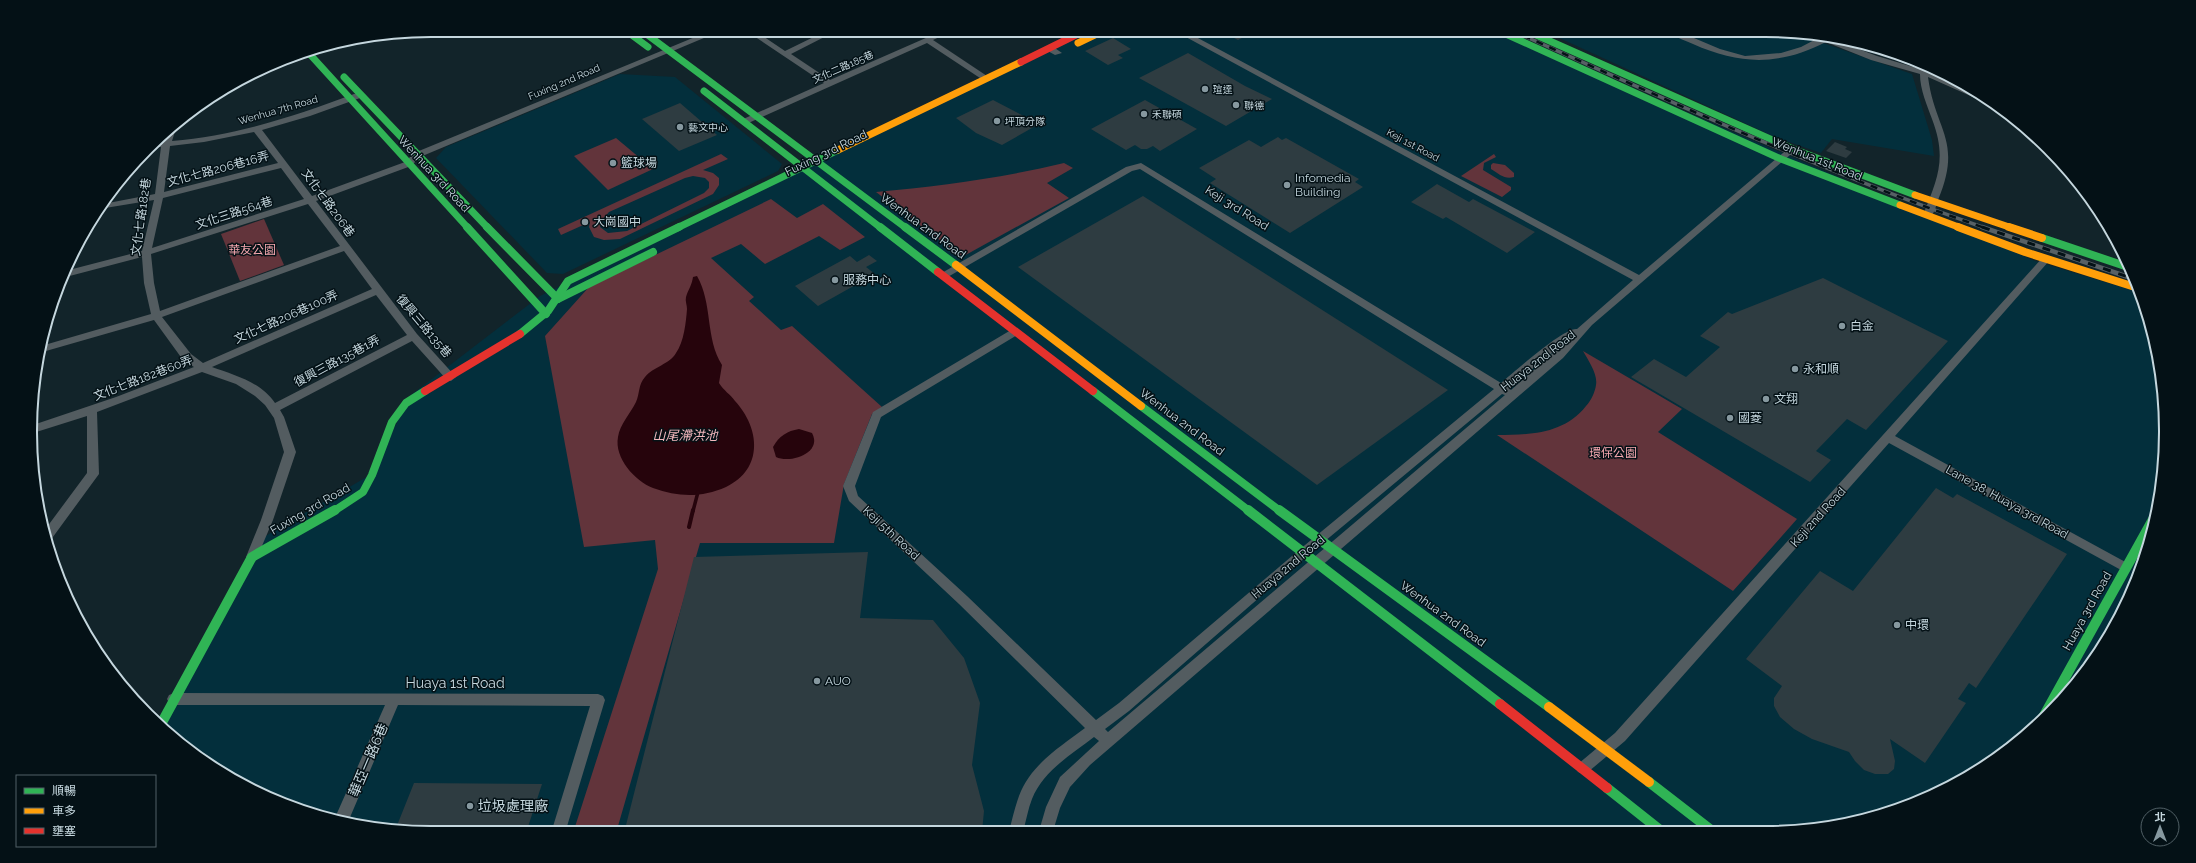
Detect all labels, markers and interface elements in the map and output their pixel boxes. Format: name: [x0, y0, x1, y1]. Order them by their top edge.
street label: 文化二路185巷: [811, 49, 875, 85]
street label: Fuxing 2nd Road: [526, 62, 602, 102]
marker: 瑄達: [1200, 84, 1210, 94]
place label: 瑄達: [1213, 84, 1233, 95]
street label: Wenhua 7th Road: [237, 93, 319, 127]
marker: 聯德: [1231, 100, 1241, 110]
place label: 聯德: [1244, 100, 1264, 111]
marker: 禾聯碩: [1139, 109, 1149, 119]
place label: 禾聯碩: [1152, 109, 1182, 120]
marker: 坪頂分隊: [992, 116, 1002, 126]
place label: 坪頂分隊: [1005, 116, 1045, 127]
marker: 藝文中心: [675, 122, 685, 132]
place label: 藝文中心: [688, 122, 728, 133]
street label: Fuxing 3rd Road: [783, 127, 869, 179]
street label: Keji 1st Road: [1385, 127, 1441, 163]
street label: Wenhua 3rd Road: [395, 133, 473, 215]
street label: Wenhua 1st Road: [1770, 134, 1864, 184]
street label: 文化七路206巷16弄: [165, 149, 271, 189]
place label: 籃球場: [621, 156, 657, 170]
marker: 籃球場: [608, 158, 618, 168]
street label: 文化七路206巷: [299, 166, 357, 240]
place label: Infomedia Building: [1295, 171, 1351, 199]
street label: 文化七路182巷: [129, 177, 153, 257]
marker: Infomedia Building: [1282, 180, 1292, 190]
street label: Keji 3rd Road: [1203, 183, 1271, 233]
street label: Wenhua 2nd Road: [878, 190, 968, 262]
street label: 文化三路564巷: [194, 194, 274, 232]
place label: 大崗國中: [593, 215, 641, 229]
marker: 大崗國中: [580, 217, 590, 227]
park label: 華友公園: [228, 243, 276, 257]
place label: 服務中心: [843, 273, 891, 287]
marker: 服務中心: [830, 275, 840, 285]
street label: 文化七路206巷100弄: [232, 288, 340, 346]
street label: 復興三路135巷: [394, 292, 454, 360]
place label: 白金: [1850, 319, 1874, 333]
marker: 白金: [1837, 321, 1847, 331]
street label: Huaya 2nd Road: [1498, 328, 1578, 394]
street label: 復興三路135巷1弄: [292, 332, 382, 390]
street label: 文化七路182巷60弄: [91, 353, 195, 403]
place label: 永和順: [1803, 362, 1839, 376]
marker: 永和順: [1790, 364, 1800, 374]
street label: Wenhua 2nd Road: [1137, 386, 1227, 458]
place label: 文翔: [1774, 392, 1798, 406]
marker: 文翔: [1761, 394, 1771, 404]
place label: 國菱: [1738, 411, 1762, 425]
marker: 國菱: [1725, 413, 1735, 423]
water label: 山尾滯洪池: [652, 428, 719, 443]
park label: 環保公園: [1589, 446, 1637, 460]
street label: Lane 38, Huaya 3rd Road: [1943, 462, 2071, 542]
street label: Fuxing 3rd Road: [268, 481, 352, 537]
street label: Keji 2nd Road: [1788, 484, 1848, 550]
street label: Keji 5th Road: [860, 503, 922, 563]
street label: Huaya 2nd Road: [1249, 532, 1327, 602]
street label: Huaya 3rd Road: [2060, 569, 2114, 653]
street label: Wenhua 2nd Road: [1398, 578, 1488, 650]
place label: 中環: [1905, 618, 1929, 632]
marker: 中環: [1892, 620, 1902, 630]
place label: AUO: [825, 674, 851, 688]
street label: Huaya 1st Road: [405, 675, 505, 691]
marker: AUO: [812, 676, 822, 686]
street label: 華亞一路6巷: [345, 721, 391, 799]
legend: [16, 775, 156, 847]
text: 順暢: [52, 784, 76, 798]
place label: 垃圾處理廠: [478, 798, 548, 814]
marker: 垃圾處理廠: [465, 801, 475, 811]
text: 車多: [52, 804, 76, 818]
north arrow: [2140, 807, 2180, 847]
text: 北: [2155, 811, 2166, 824]
text: 壅塞: [52, 824, 76, 838]

